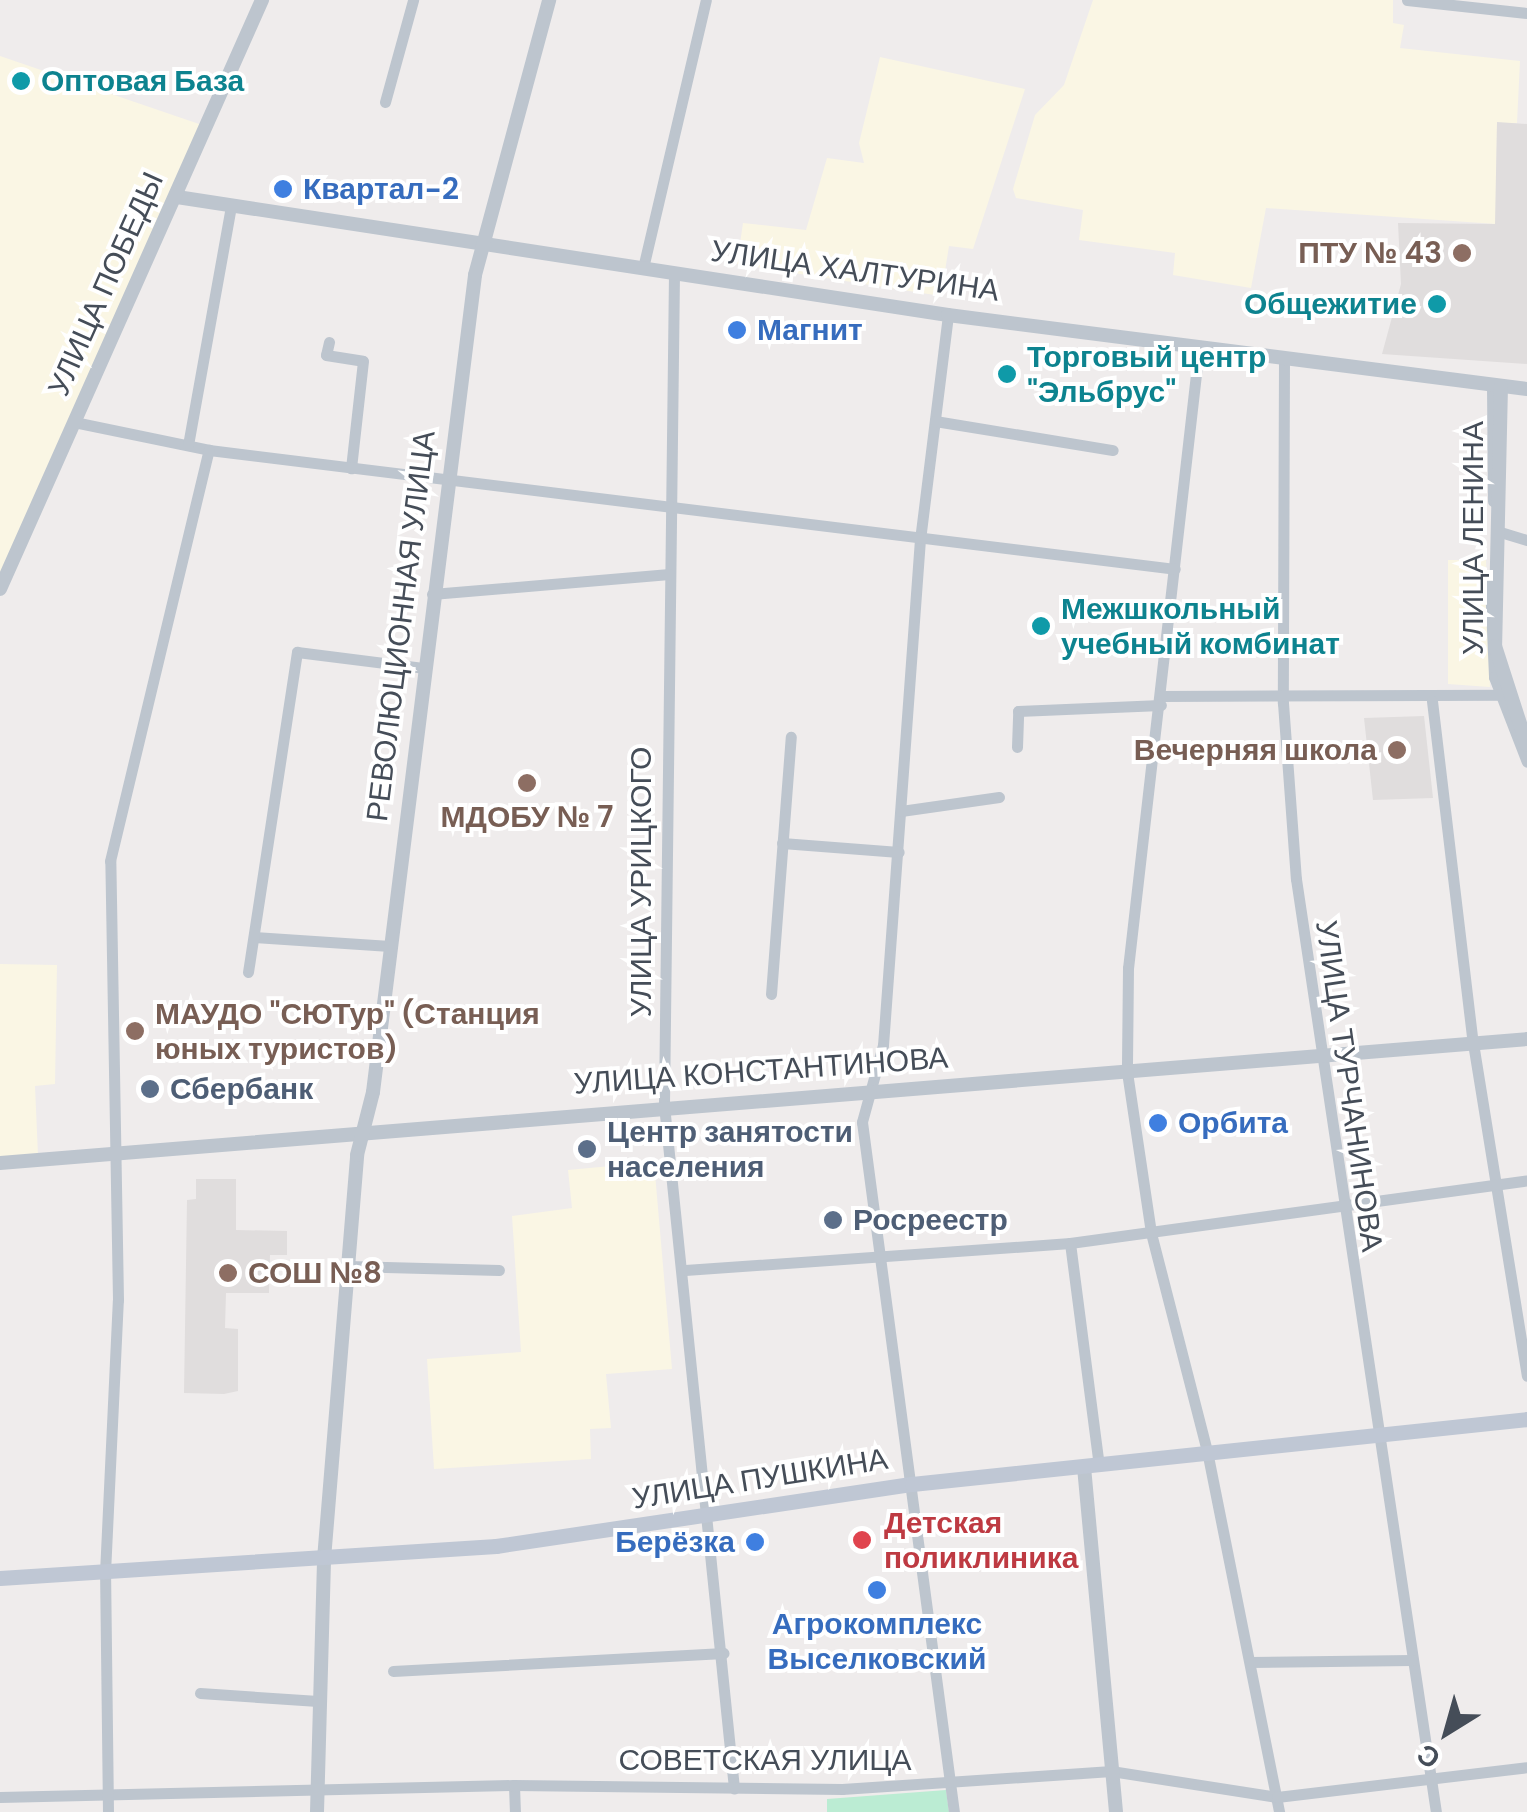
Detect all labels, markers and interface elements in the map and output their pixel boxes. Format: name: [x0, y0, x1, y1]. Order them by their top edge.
place label: Оптовая База: [41, 63, 244, 99]
marker: Оптовая База: [10, 70, 32, 92]
street label: УЛИЦА ПОБЕДЫ: [41, 167, 171, 401]
place label: Квартал-2: [303, 171, 459, 207]
marker: Квартал-2: [272, 178, 294, 200]
street label: УЛИЦА ХАЛТУРИНА: [709, 233, 1001, 309]
place label: ПТУ № 43: [1298, 235, 1442, 271]
marker: ПТУ № 43: [1451, 242, 1473, 264]
place label: Общежитие: [1244, 286, 1417, 322]
marker: Общежитие: [1426, 293, 1448, 315]
place label: Магнит: [757, 312, 863, 348]
marker: Магнит: [726, 319, 748, 341]
place label: Торговый центр "Эльбрус": [1027, 339, 1266, 410]
marker: Торговый центр "Эльбрус": [996, 363, 1018, 385]
street label: УЛИЦА ЛЕНИНА: [1455, 421, 1491, 655]
street label: РЕВОЛЮЦИОННАЯ УЛИЦА: [359, 428, 443, 824]
place label: Межшкольный учебный комбинат: [1061, 591, 1340, 662]
marker: Межшкольный учебный комбинат: [1030, 615, 1052, 637]
place label: Вечерняя школа: [1134, 732, 1377, 768]
marker: Вечерняя школа: [1386, 739, 1408, 761]
street label: УЛИЦА УРИЦКОГО: [623, 747, 659, 1017]
marker: МДОБУ № 7: [516, 772, 538, 794]
place label: МДОБУ № 7: [441, 799, 613, 835]
street label: УЛИЦА ТУРЧАНИНОВА: [1308, 918, 1390, 1254]
place label: МАУДО "СЮТур" (Станция юных туристов): [155, 996, 540, 1066]
marker: МАУДО "СЮТур" (Станция юных туристов): [124, 1020, 146, 1042]
street label: УЛИЦА КОНСТАНТИНОВА: [573, 1040, 949, 1102]
place label: Сбербанк: [170, 1071, 313, 1107]
marker: Сбербанк: [139, 1078, 161, 1100]
place label: Орбита: [1178, 1105, 1288, 1141]
marker: Орбита: [1147, 1112, 1169, 1134]
place label: Центр занятости населения: [607, 1114, 853, 1184]
marker: Центр занятости населения: [576, 1138, 598, 1160]
place label: Росреестр: [853, 1202, 1008, 1238]
marker: Росреестр: [822, 1209, 844, 1231]
place label: СОШ №8: [248, 1255, 382, 1291]
marker: СОШ №8: [217, 1262, 239, 1284]
street label: УЛИЦА ПУШКИНА: [630, 1441, 890, 1517]
place label: Детская поликлиника: [884, 1505, 1078, 1576]
place label: Берёзка: [615, 1524, 735, 1560]
marker: Детская поликлиника: [849, 1527, 875, 1553]
marker: Берёзка: [744, 1531, 766, 1553]
marker: Агрокомплекс Выселковский: [866, 1579, 888, 1601]
place label: Агрокомплекс Выселковский: [768, 1606, 986, 1676]
north arrow: [1397, 1682, 1497, 1782]
text: С: [1409, 1735, 1448, 1777]
street label: СОВЕТСКАЯ УЛИЦА: [619, 1742, 911, 1778]

